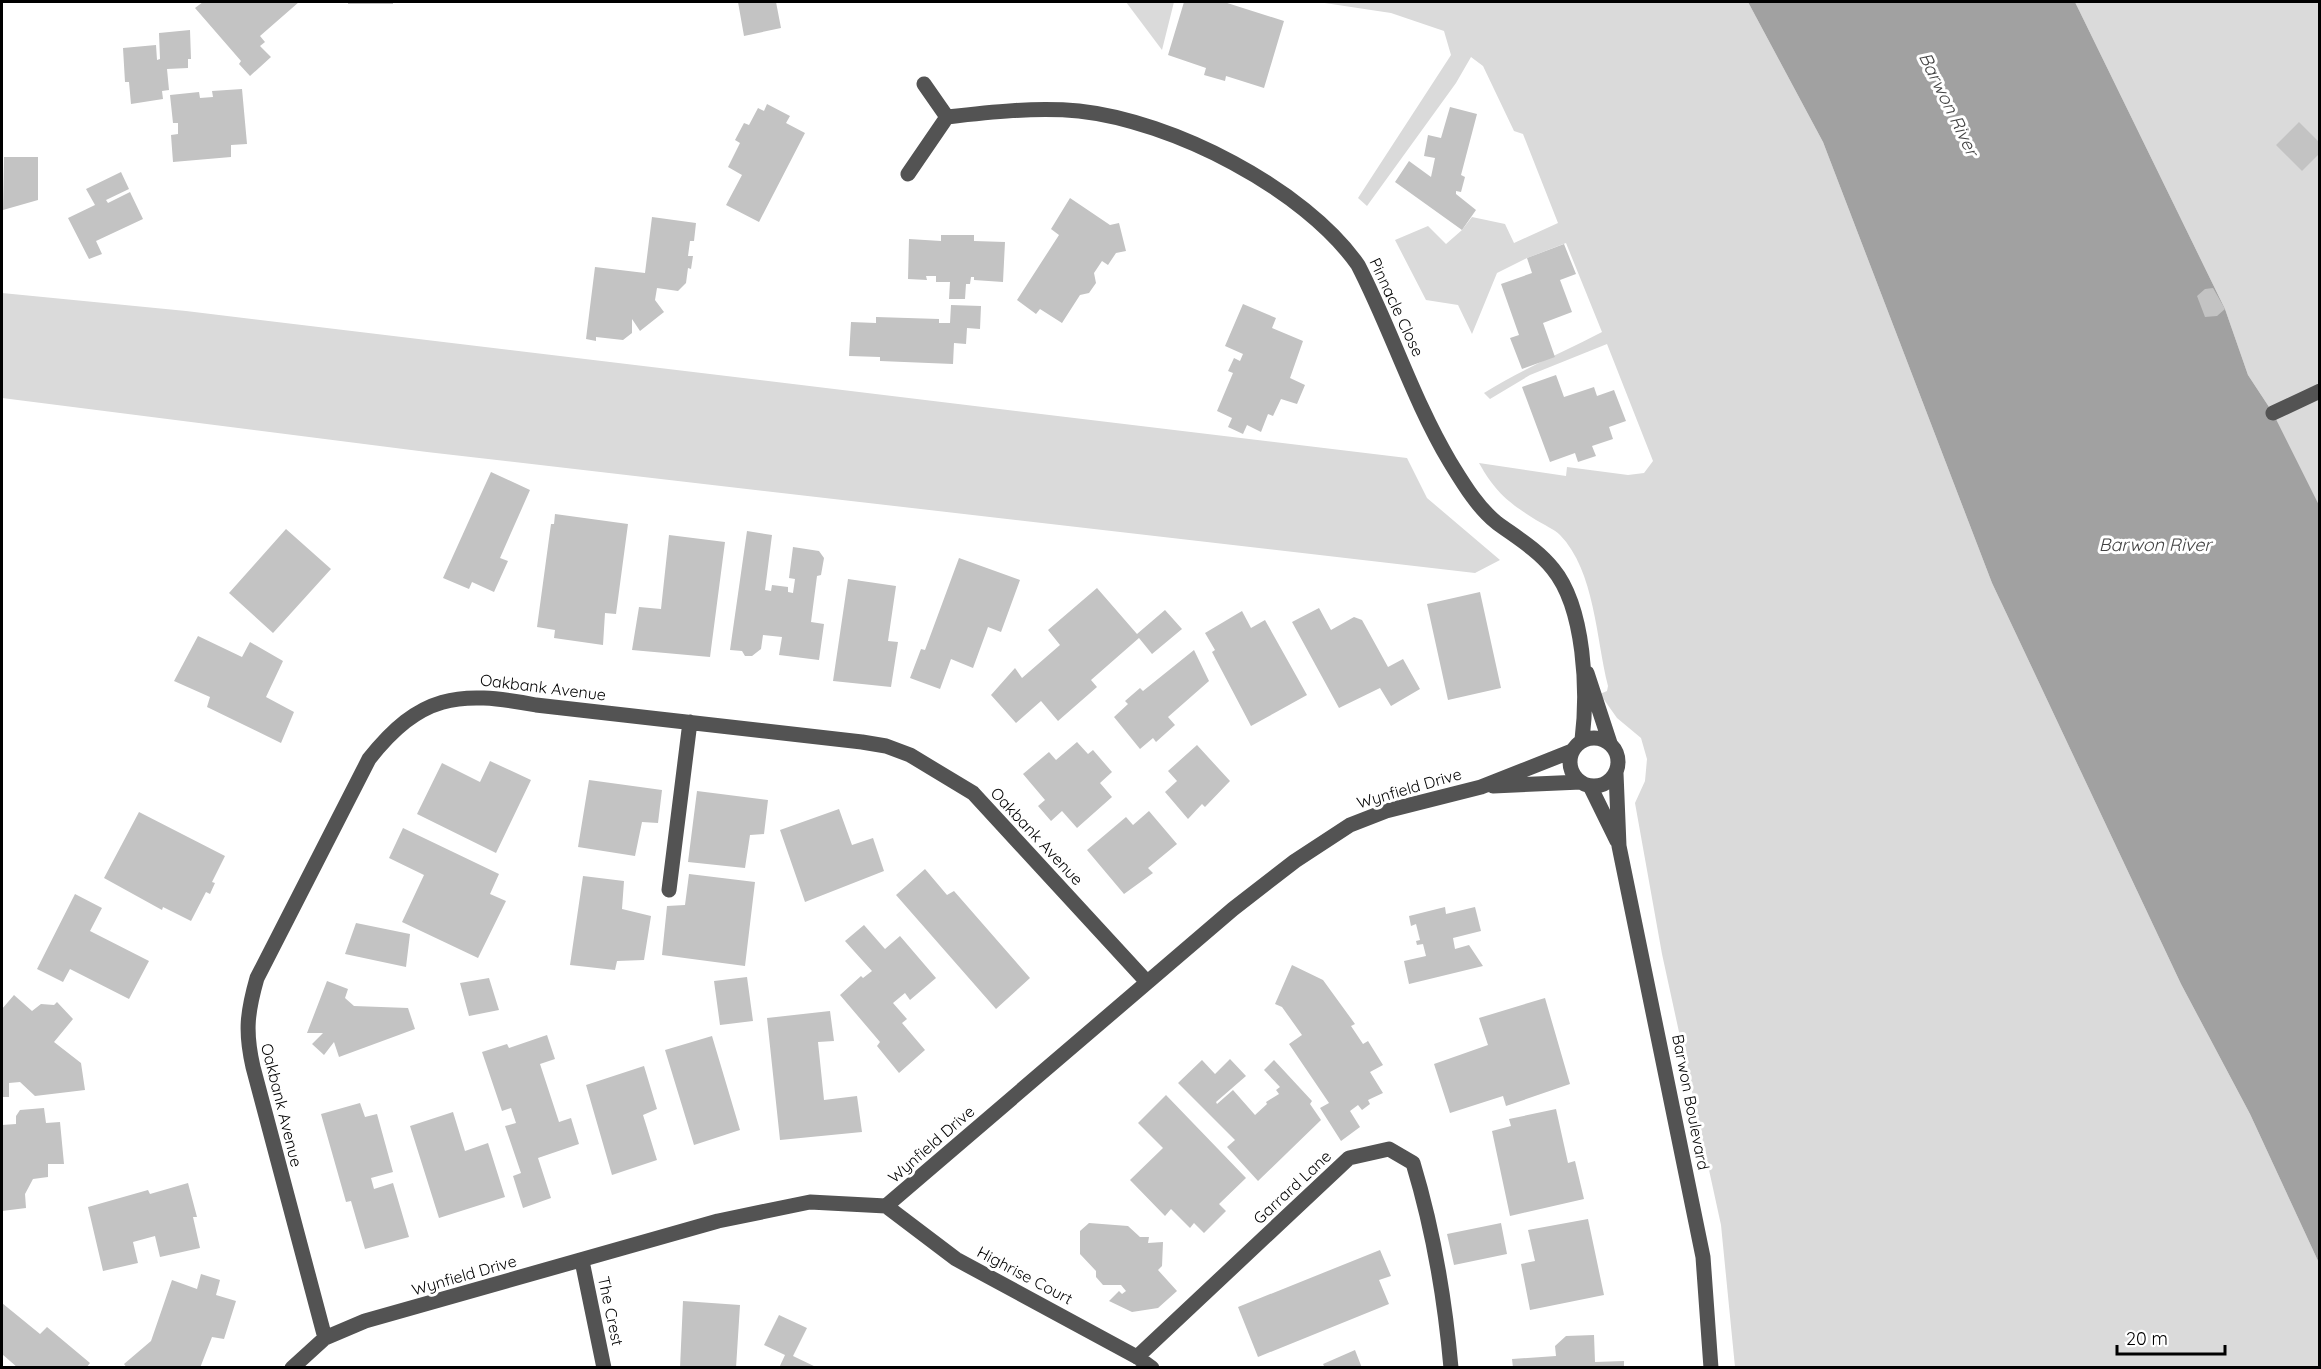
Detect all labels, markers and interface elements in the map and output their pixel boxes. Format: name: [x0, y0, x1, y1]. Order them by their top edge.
water label: Barwon River: [1914, 48, 1985, 162]
street label: Pinnacle Close: [1365, 254, 1429, 360]
water label: Barwon River: [2099, 533, 2213, 556]
street label: Oakbank Avenue: [479, 669, 607, 705]
street label: Wynfield Drive: [1354, 763, 1464, 813]
street label: Oakbank Avenue: [986, 783, 1088, 889]
street label: Barwon Boulevard: [1668, 1033, 1714, 1171]
street label: Oakbank Avenue: [257, 1041, 307, 1169]
street label: Wynfield Drive: [884, 1101, 978, 1187]
street label: Garrard Lane: [1249, 1146, 1335, 1228]
street label: Highrise Court: [974, 1241, 1076, 1309]
street label: Wynfield Drive: [409, 1250, 519, 1300]
street label: The Crest: [594, 1274, 628, 1348]
scale bar: [2117, 1318, 2225, 1356]
text: 20 m: [2126, 1327, 2168, 1350]

